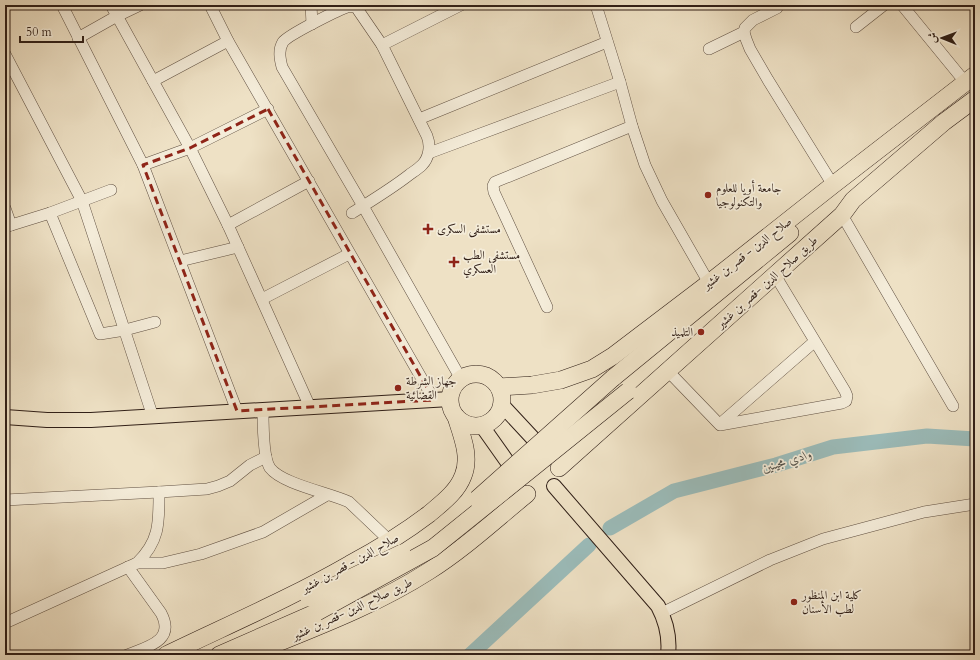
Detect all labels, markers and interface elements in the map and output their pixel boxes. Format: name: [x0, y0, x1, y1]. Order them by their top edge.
scale bar: [20, 18, 83, 44]
north arrow: [922, 18, 962, 58]
text: 50 m: [26, 24, 53, 40]
text: ش: [925, 32, 940, 43]
place label: جامعة أويا للعلوم والتكنولوجيا: [716, 180, 781, 210]
marker: جامعة أويا للعلوم والتكنولوجيا: [703, 190, 713, 200]
street label: صلاح الدين - قصر بن غشير: [698, 213, 797, 296]
place label: مستشفى السكرى: [437, 221, 501, 238]
marker: مستشفى السكرى: [422, 223, 434, 235]
street label: طريق صلاح الدين -قصر بن غشير: [711, 232, 823, 335]
place label: مستشفي الطب العسكري: [463, 247, 520, 279]
marker: مستشفي الطب العسكري: [448, 256, 460, 268]
place label: التلميذ: [671, 324, 693, 340]
marker: التلميذ: [696, 327, 706, 337]
place label: جهاز الشرطة القضائية: [406, 373, 457, 403]
marker: جهاز الشرطة القضائية: [393, 383, 403, 393]
water label: وادي مجينين: [760, 445, 815, 478]
street label: صلاح الدين - قصر بن غشير: [297, 530, 403, 600]
street label: طريق صلاح الدين -قصر بن غشير: [287, 574, 416, 648]
place label: كلية ابن المنظور لطب الأسنان: [801, 587, 862, 617]
marker: كلية ابن المنظور لطب الأسنان: [789, 597, 799, 607]

